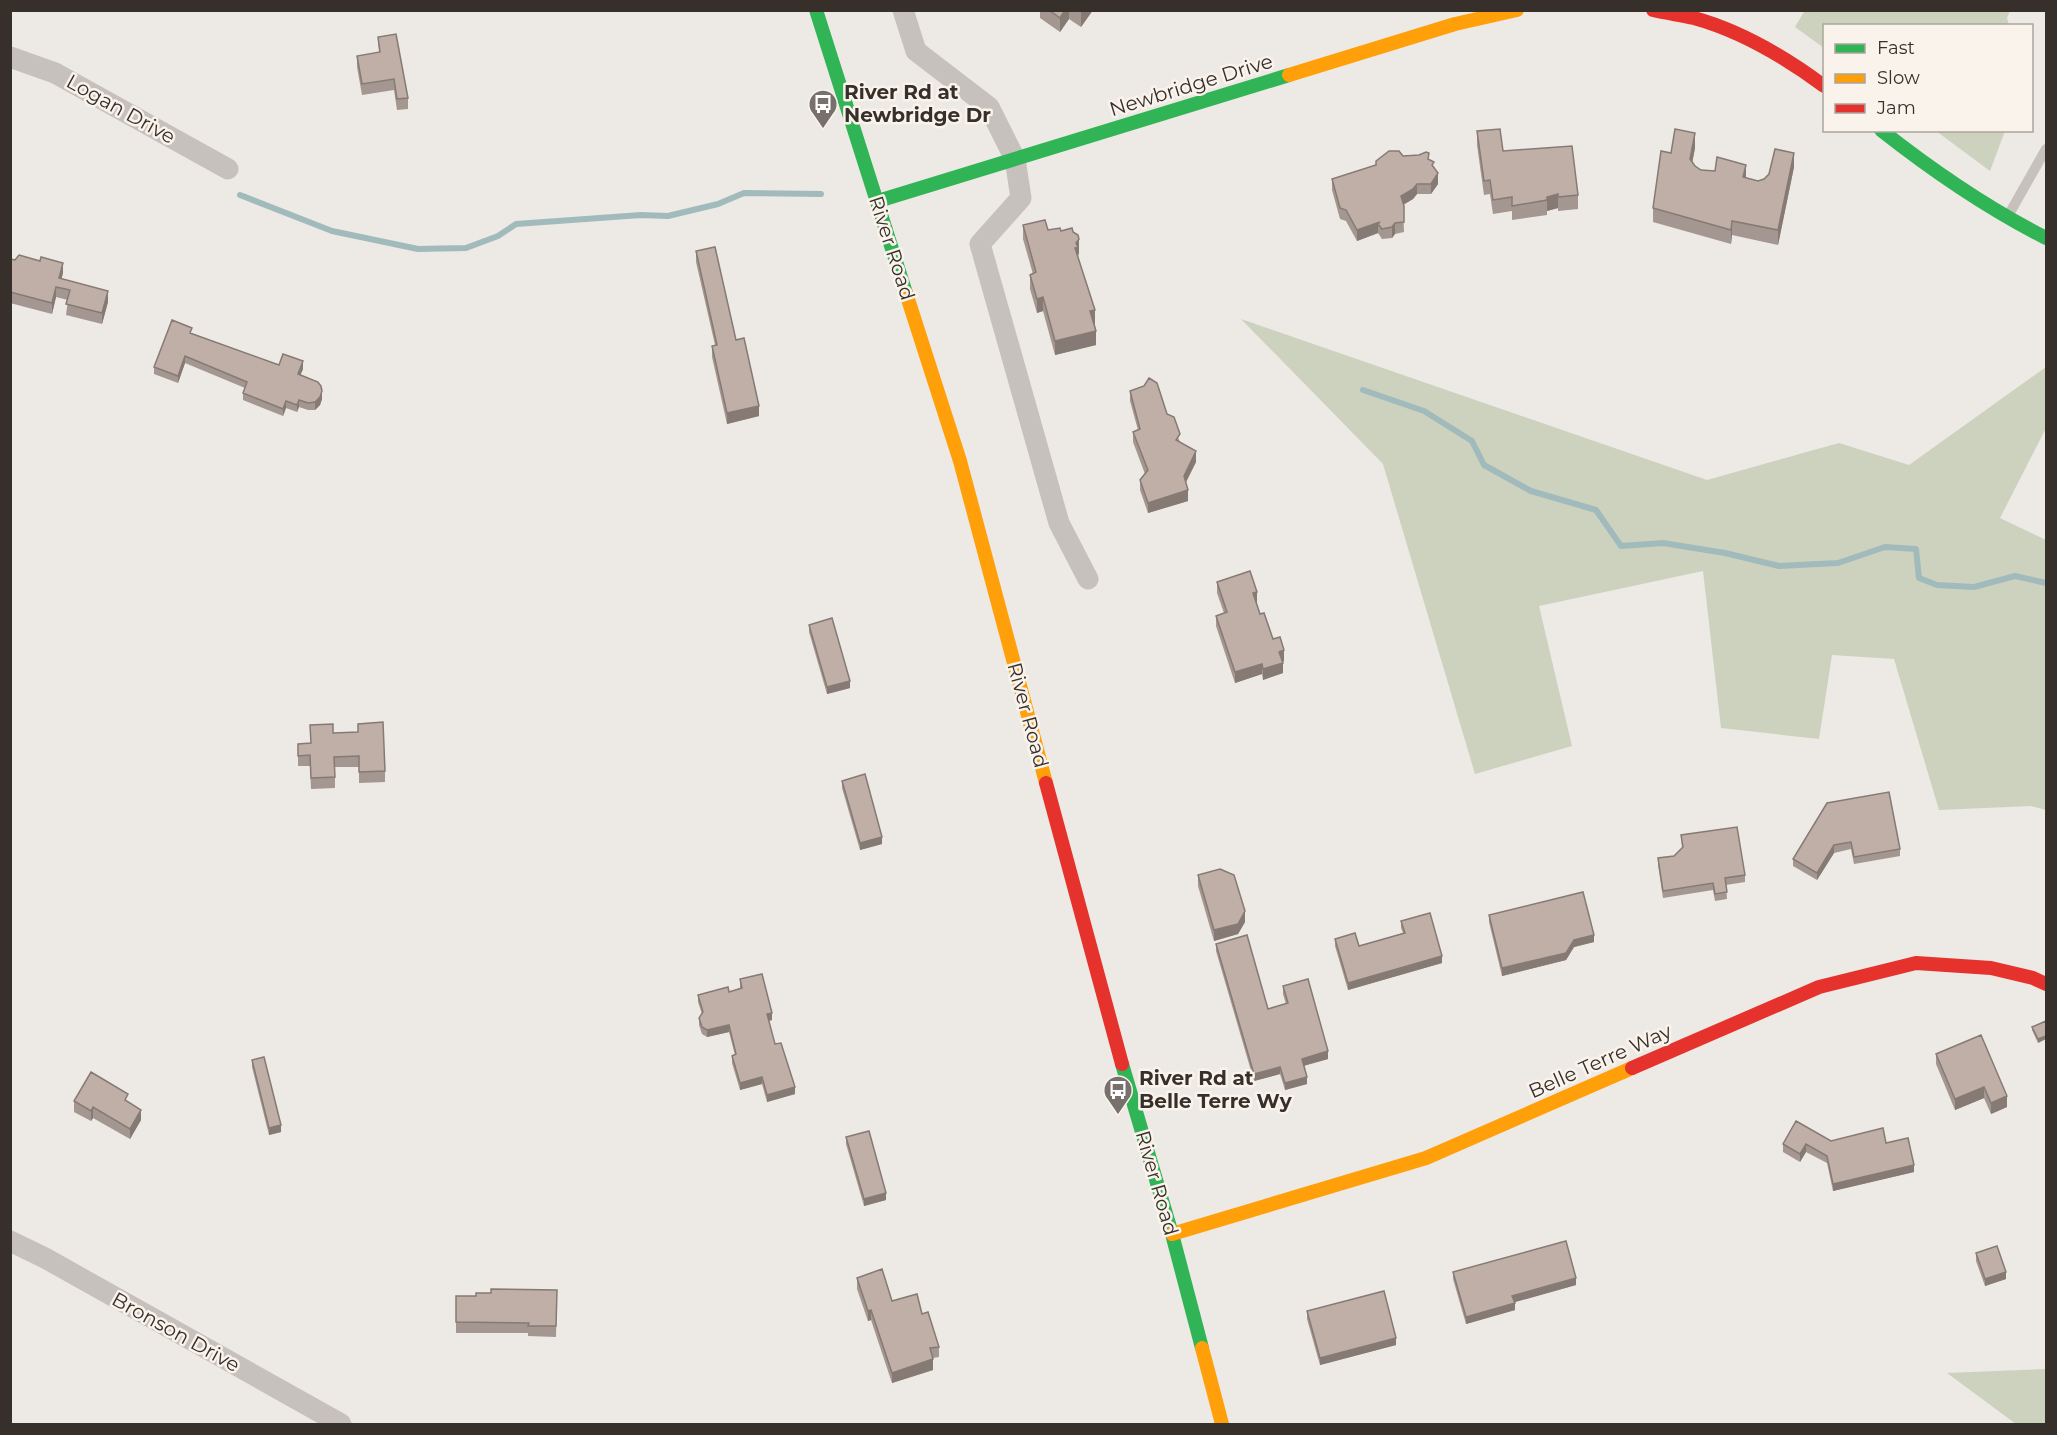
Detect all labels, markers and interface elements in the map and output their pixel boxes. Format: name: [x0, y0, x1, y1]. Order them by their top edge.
legend: [1823, 24, 2033, 132]
text: Fast: [1877, 37, 1915, 59]
street label: Newbridge Drive: [1106, 49, 1276, 121]
text: Slow: [1877, 67, 1920, 89]
street label: Logan Drive: [62, 69, 180, 149]
place label: River Rd at Newbridge Dr: [844, 80, 991, 127]
bus stop icon: River Rd at Newbridge Dr: [807, 88, 839, 130]
text: Jam: [1876, 97, 1916, 119]
street label: River Road: [864, 193, 920, 303]
street label: River Road: [1002, 660, 1054, 770]
street label: Belle Terre Way: [1525, 1019, 1675, 1103]
place label: River Rd at Belle Terre Wy: [1139, 1066, 1293, 1113]
bus stop icon: River Rd at Belle Terre Wy: [1102, 1074, 1134, 1116]
street label: River Road: [1131, 1128, 1183, 1238]
street label: Bronson Drive: [108, 1287, 244, 1377]

